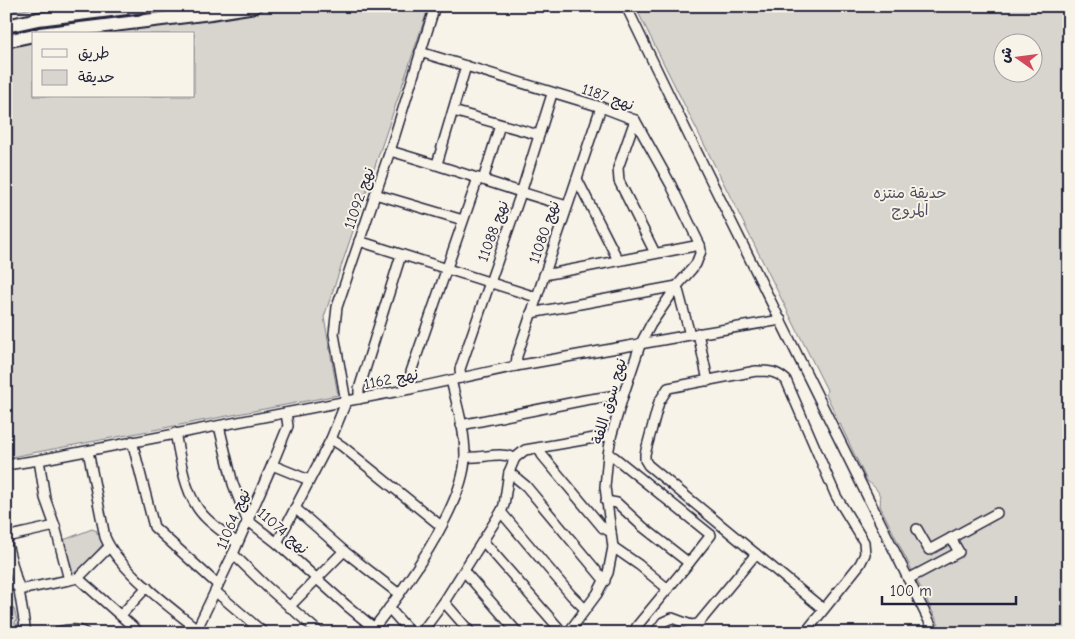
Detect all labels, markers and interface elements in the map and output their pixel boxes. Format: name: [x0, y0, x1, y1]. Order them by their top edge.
legend: [32, 32, 195, 98]
north arrow: [992, 32, 1042, 82]
text: طريق: [78, 44, 110, 62]
text: ش: [996, 45, 1016, 65]
text: حديقة: [78, 68, 115, 86]
street label: نهج 1187: [579, 80, 636, 115]
street label: نهج 11092: [340, 165, 379, 232]
park label: حديقة منتزه المروج: [873, 184, 947, 220]
street label: نهج 11088: [474, 198, 513, 264]
street label: نهج 11080: [525, 198, 564, 266]
street label: نهج سوق اللفة: [588, 356, 631, 446]
street label: نهج 1162: [362, 365, 420, 394]
street label: نهج 11064: [212, 486, 255, 552]
street label: نهج 11074: [253, 504, 312, 559]
scale bar: [882, 574, 1016, 606]
text: 100 m: [890, 582, 932, 600]

